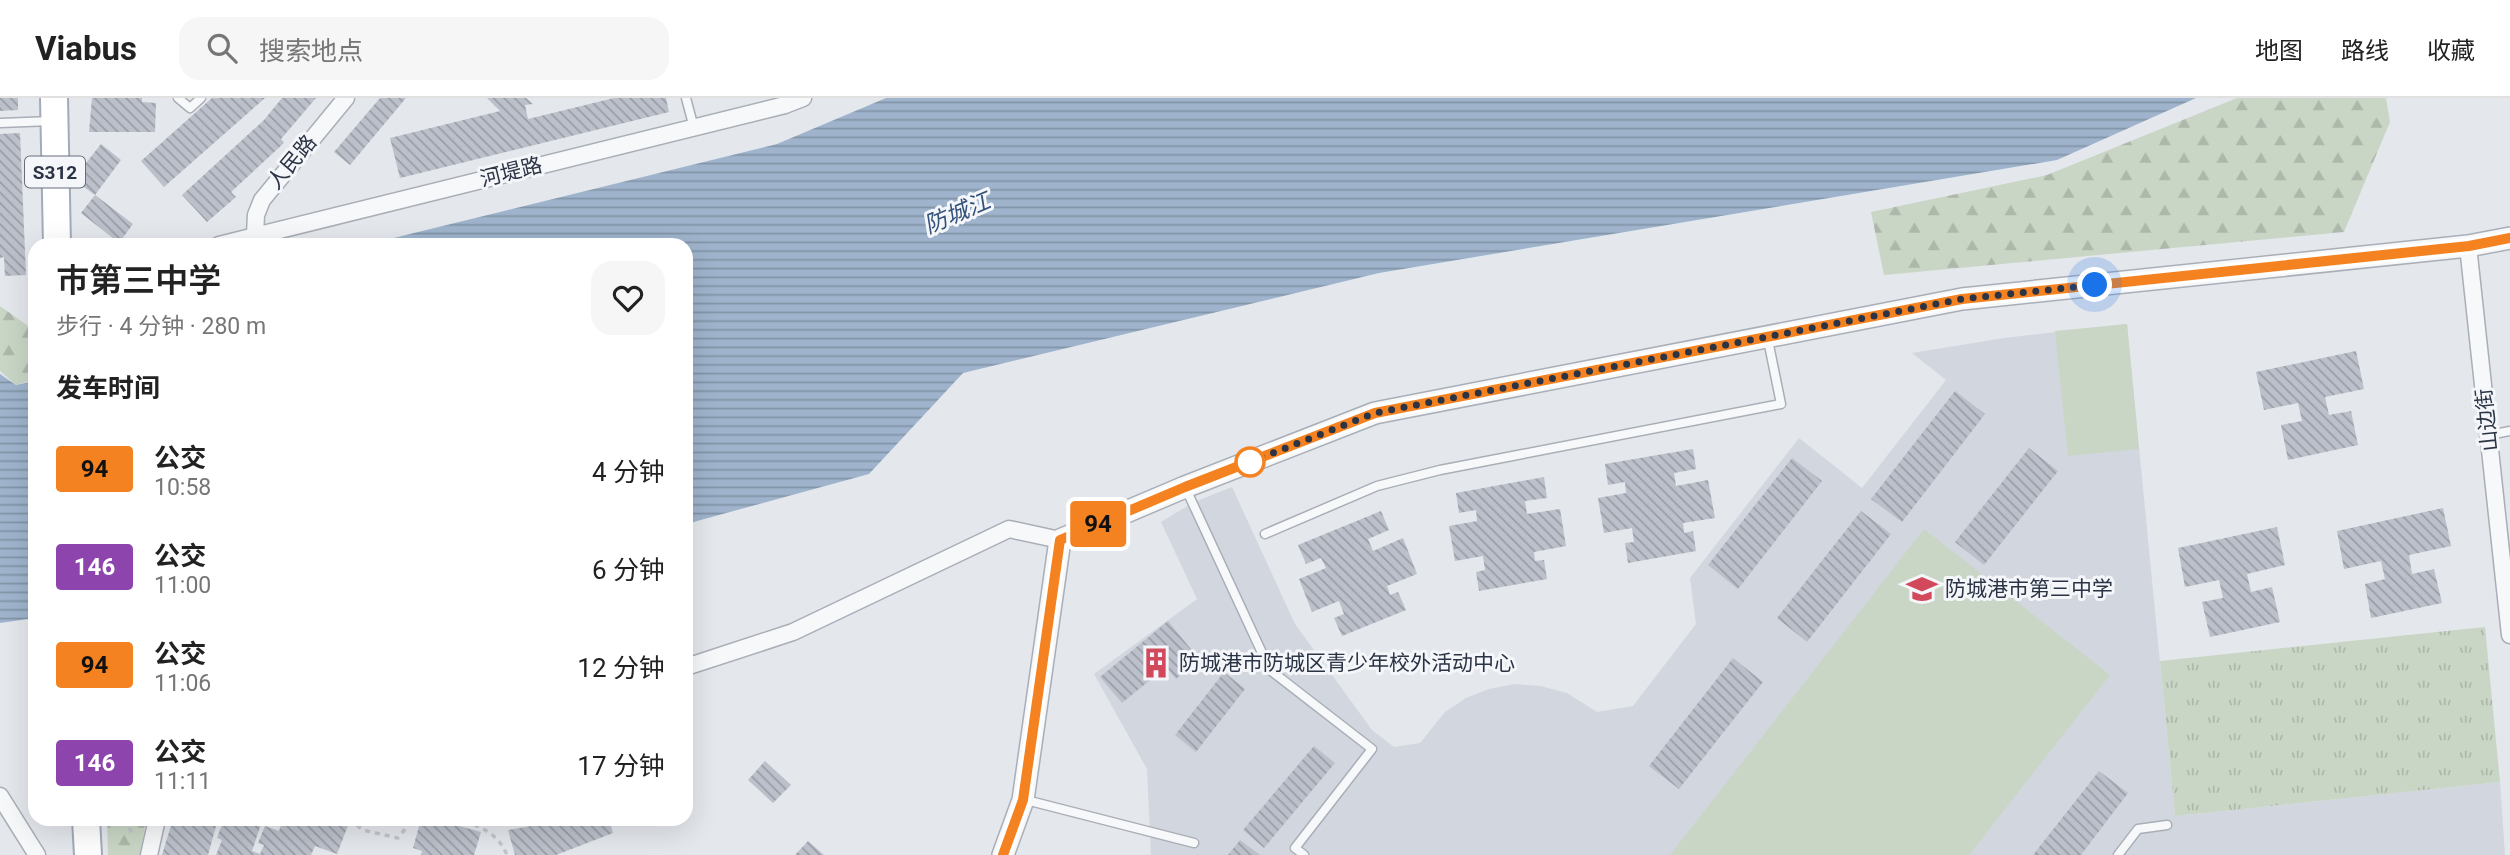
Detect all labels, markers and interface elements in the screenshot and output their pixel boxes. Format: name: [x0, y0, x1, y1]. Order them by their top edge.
search box: [179, 17, 669, 80]
text: Viabus: [35, 29, 137, 68]
icon: search: [203, 29, 241, 67]
text: 搜索地点: [259, 36, 363, 66]
text: 地图: [2255, 37, 2303, 65]
text: 路线: [2341, 37, 2389, 65]
text: 收藏: [2427, 37, 2475, 65]
street label: 人民路: [263, 130, 321, 194]
street label: 河堤路: [478, 153, 544, 191]
road number: S312: [25, 156, 85, 188]
water label: 防城江: [920, 186, 997, 239]
text: 巿第三中学: [56, 261, 221, 300]
button: heart: [591, 261, 665, 335]
your location: [2077, 267, 2112, 302]
text: 步行 · 4 分钟 · 280 m: [56, 313, 266, 340]
text: 发车时间: [56, 373, 160, 403]
street label: 山边街: [2472, 387, 2502, 453]
text: 公交: [154, 443, 206, 473]
unlabelled marker: [1235, 447, 1265, 477]
text: 94: [81, 455, 108, 483]
text: 4 分钟: [592, 457, 665, 487]
text: 10:58: [154, 474, 211, 501]
line badge: 94: [1066, 501, 1130, 547]
text: 94: [1084, 510, 1112, 538]
text: 公交: [154, 541, 206, 571]
text: 146: [74, 553, 115, 581]
text: 6 分钟: [592, 555, 665, 585]
text: 11:00: [154, 572, 211, 599]
school or university icon: 防城港市第三中学: [1905, 572, 1939, 606]
place label: 防城港市第三中学: [1945, 577, 2113, 601]
text: 公交: [154, 639, 206, 669]
building icon: 防城港市防城区青少年校外活动中心: [1139, 646, 1173, 680]
text: 94: [81, 651, 108, 679]
place label: 防城港市防城区青少年校外活动中心: [1179, 651, 1515, 675]
text: 12 分钟: [577, 653, 665, 683]
text: 11:06: [154, 670, 211, 697]
text: 公交: [154, 737, 206, 767]
text: 146: [74, 749, 115, 777]
text: 17 分钟: [577, 751, 665, 781]
text: 11:11: [154, 768, 211, 795]

